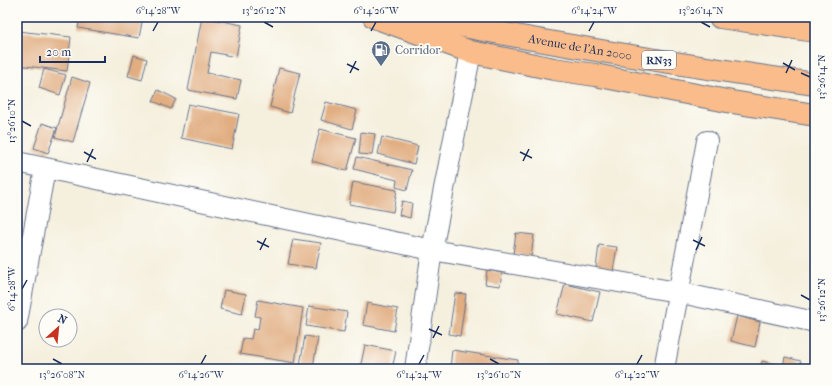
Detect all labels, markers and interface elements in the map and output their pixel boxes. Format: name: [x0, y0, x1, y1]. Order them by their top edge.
text: 6°14'28"W: [136, 5, 181, 17]
text: 13°26'12"N: [242, 5, 287, 17]
text: 6°14'26"W: [354, 5, 400, 17]
text: 6°14'24"W: [571, 5, 618, 17]
text: 13°26'14"N: [679, 5, 724, 17]
street label: Avenue de l'An 2000: [526, 31, 633, 63]
scale bar: [40, 38, 105, 64]
fuel station icon: Corridor: [370, 39, 392, 67]
place label: Corridor: [395, 43, 441, 57]
text: 20 m: [46, 45, 71, 59]
road number: RN33: [642, 51, 676, 69]
text: 13°26'14"N: [816, 54, 828, 99]
text: 13°26'10"N: [6, 98, 18, 143]
text: 6°14'28"W: [6, 266, 18, 311]
text: 13°26'12"N: [816, 277, 828, 322]
north arrow: [38, 308, 78, 348]
text: N: [56, 312, 70, 328]
text: 13°26'08"N: [39, 369, 85, 381]
text: 6°14'26"W: [179, 369, 225, 381]
text: 6°14'24"W: [396, 369, 443, 381]
text: 13°26'10"N: [477, 369, 522, 381]
text: 6°14'22"W: [615, 369, 661, 381]

